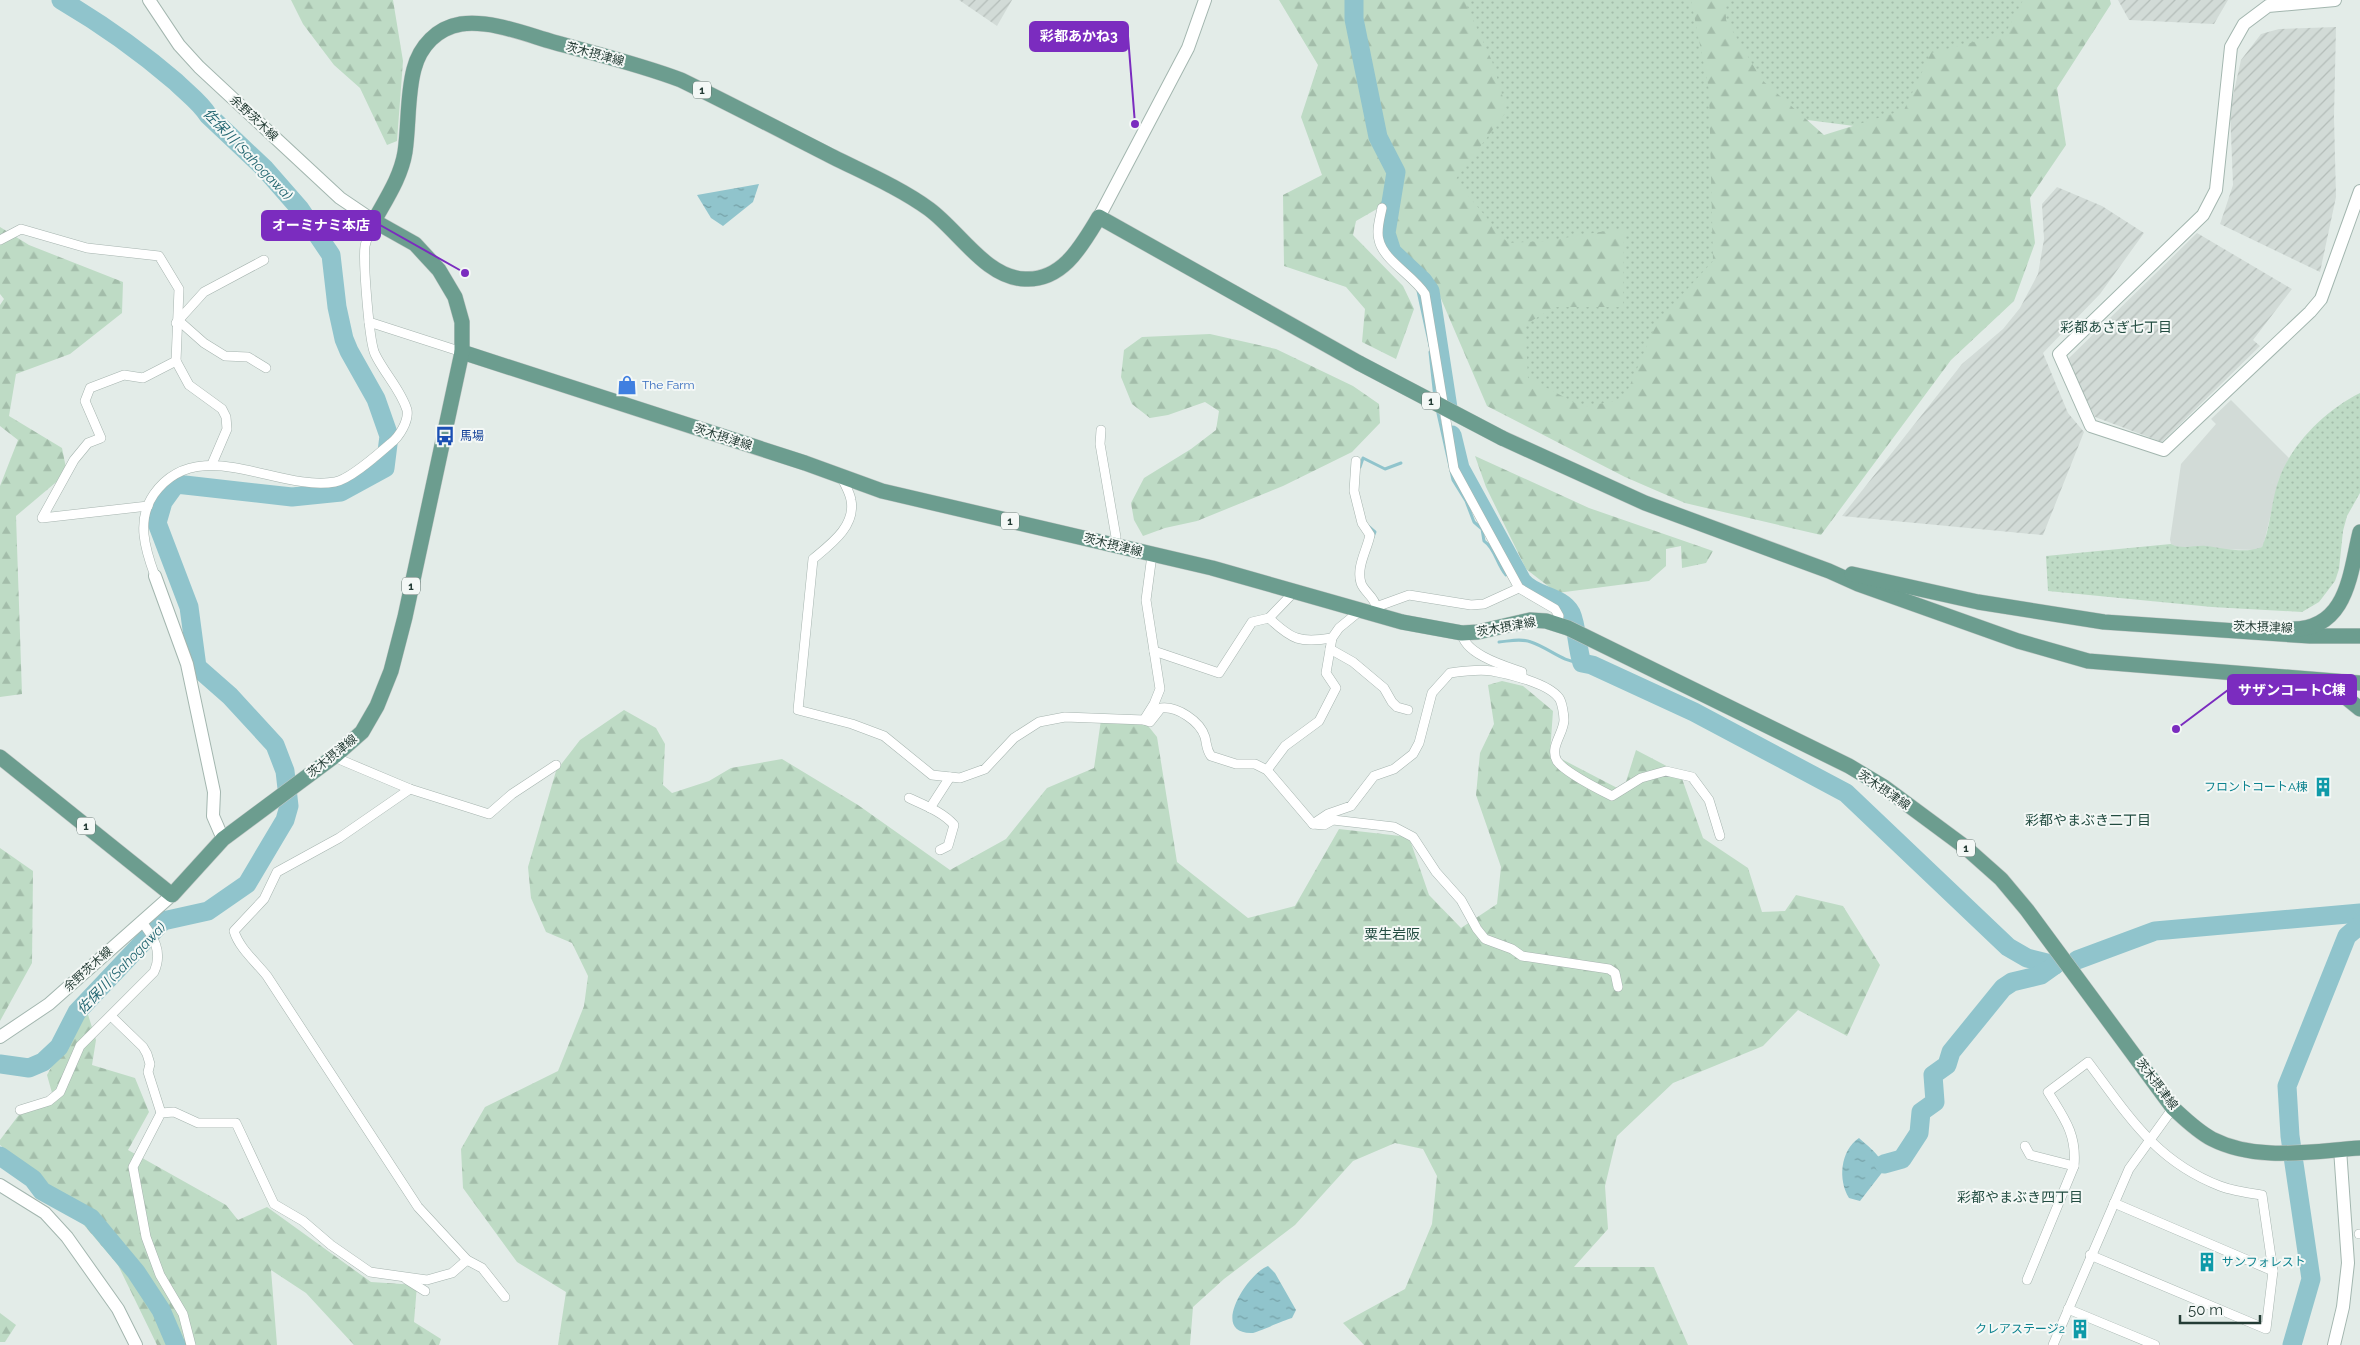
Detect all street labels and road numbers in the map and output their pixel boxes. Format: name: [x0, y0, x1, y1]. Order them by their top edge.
street label: 茨木摂津線: [564, 39, 626, 69]
road number: 1: [693, 82, 711, 98]
street label: 余野茨木線: [227, 92, 281, 144]
road number: 1: [1422, 392, 1440, 410]
street label: 茨木摂津線: [692, 421, 754, 453]
road number: 1: [1001, 512, 1019, 530]
street label: 茨木摂津線: [1082, 531, 1144, 559]
road number: 1: [402, 578, 420, 594]
street label: 茨木摂津線: [1475, 615, 1537, 639]
street label: 茨木摂津線: [2233, 619, 2293, 635]
street label: 茨木摂津線: [304, 732, 360, 780]
street label: 茨木摂津線: [1855, 767, 1913, 813]
road number: 1: [77, 818, 95, 834]
road number: 1: [1957, 840, 1975, 856]
street label: 余野茨木線: [61, 944, 115, 994]
street label: 茨木摂津線: [2133, 1056, 2181, 1112]

